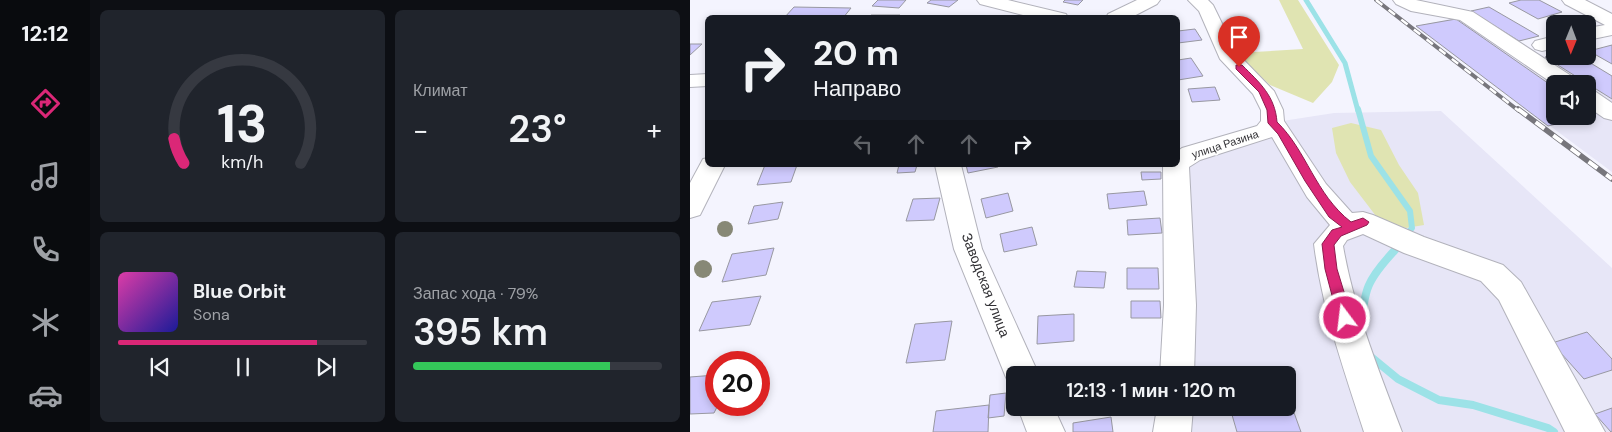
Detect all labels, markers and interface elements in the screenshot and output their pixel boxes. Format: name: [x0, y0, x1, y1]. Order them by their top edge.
north arrow: [1546, 15, 1596, 65]
map controls: [1546, 15, 1596, 125]
pin: [1218, 16, 1260, 67]
text: 12:12: [22, 19, 69, 48]
icon: arrive: [1225, 23, 1253, 51]
text: 20 m: [813, 30, 899, 76]
icon: right: [730, 35, 795, 100]
text: Направо: [813, 74, 901, 103]
button: sound: [1546, 75, 1596, 125]
text: Климат: [413, 80, 467, 101]
icon: directions: [28, 86, 63, 121]
text: 13: [217, 90, 268, 158]
text: 23°: [508, 104, 567, 154]
text: −: [413, 112, 428, 149]
text: +: [647, 112, 662, 149]
street label: улица Разина: [1190, 126, 1261, 161]
icon: left: [849, 130, 877, 158]
icon: ahead: [902, 130, 930, 158]
icon: ahead: [955, 130, 983, 158]
icon: right: [1008, 130, 1036, 158]
text: km/h: [221, 150, 264, 174]
icon: music: [28, 159, 63, 194]
street label: Заводская улица: [958, 230, 1014, 340]
icon: phone: [28, 232, 63, 267]
text: Blue Orbit: [193, 279, 286, 304]
text: Запас хода · 79%: [413, 283, 538, 304]
position arrow: [1318, 291, 1370, 343]
text: Sona: [193, 304, 230, 325]
icon: climate: [28, 305, 63, 340]
text: 395 km: [413, 307, 548, 357]
speed limit sign: 20: [705, 351, 770, 416]
icon: previous: [146, 353, 174, 381]
icon: pause: [229, 353, 257, 381]
icon: next: [312, 353, 340, 381]
icon: car: [28, 378, 63, 413]
text: 12:13 · 1 мин · 120 m: [1066, 378, 1236, 403]

